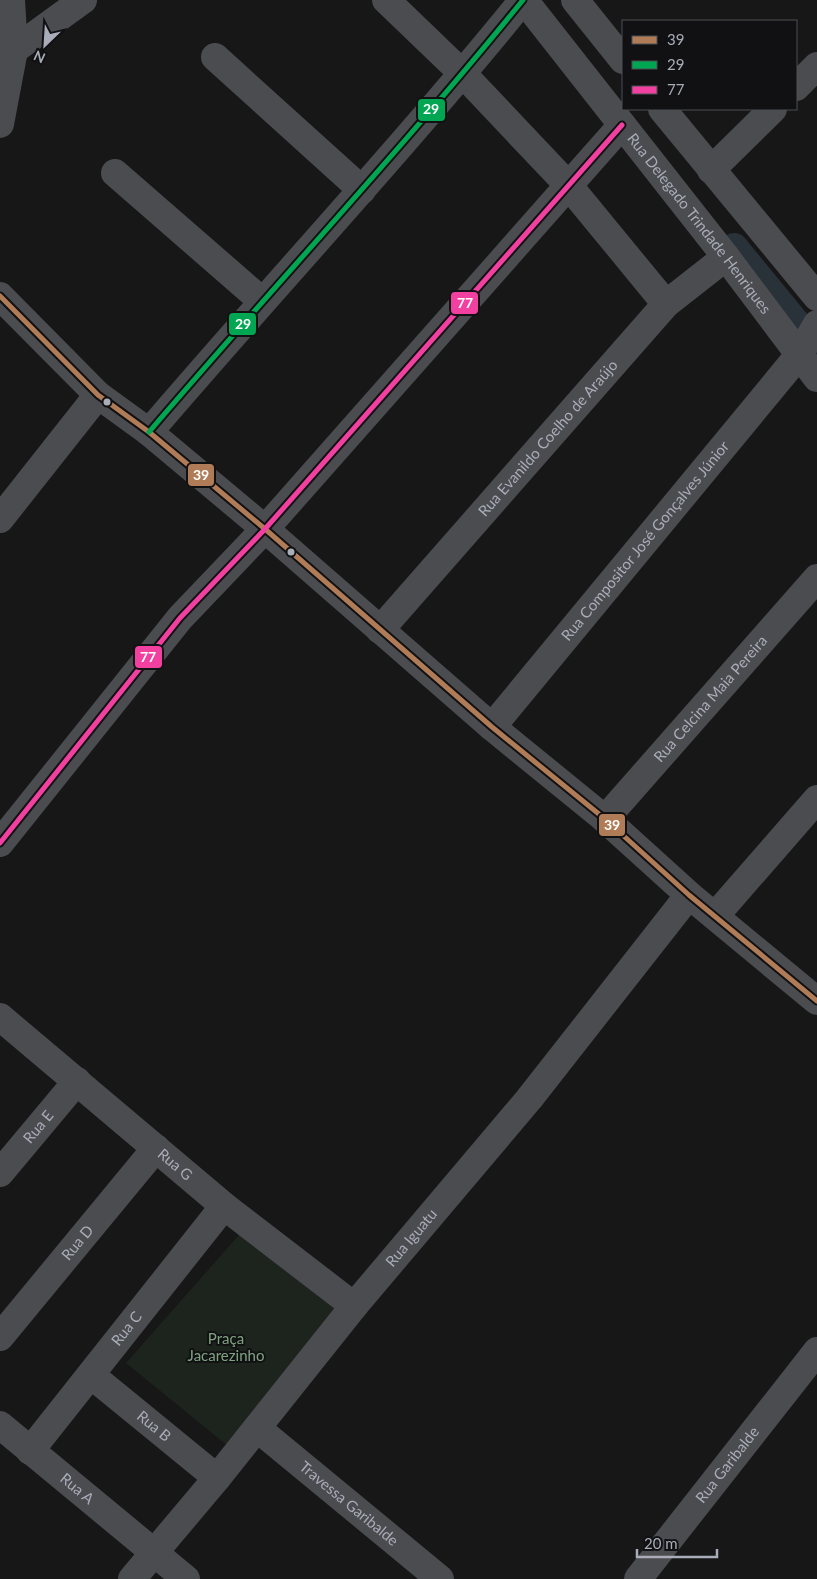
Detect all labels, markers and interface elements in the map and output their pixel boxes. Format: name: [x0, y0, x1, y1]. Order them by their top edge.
north arrow: [20, 20, 70, 70]
legend: [622, 20, 797, 110]
text: 39: [667, 30, 684, 48]
text: N: [31, 47, 48, 67]
text: 29: [667, 55, 684, 73]
text: 77: [667, 80, 685, 98]
line badge: 29: [417, 98, 446, 122]
text: 29: [423, 100, 439, 117]
street label: Rua Delegado Trindade Henriques: [624, 129, 775, 317]
line badge: 77: [450, 291, 479, 315]
text: 77: [457, 294, 473, 311]
line badge: 29: [228, 312, 257, 336]
text: 29: [235, 315, 251, 332]
street label: Rua Evanildo Coelho de Araújo: [474, 356, 621, 520]
unlabelled marker: [102, 397, 112, 407]
street label: Rua Compositor José Gonçalves Júnior: [557, 437, 733, 644]
line badge: 39: [187, 463, 215, 487]
text: 39: [193, 466, 209, 483]
unlabelled marker: [286, 547, 296, 557]
street label: Rua Celcina Maia Pereira: [649, 631, 770, 765]
line badge: 77: [134, 645, 163, 669]
text: 77: [140, 648, 156, 665]
line badge: 39: [598, 813, 626, 837]
text: 39: [604, 816, 620, 833]
street label: Rua E: [19, 1106, 57, 1146]
street label: Rua G: [155, 1144, 197, 1184]
street label: Rua Iguatu: [381, 1205, 440, 1270]
street label: Rua D: [57, 1221, 97, 1264]
street label: Rua C: [107, 1307, 145, 1349]
park label: Praça Jacarezinho: [188, 1329, 264, 1364]
street label: Rua B: [134, 1406, 175, 1445]
street label: Rua Garibalde: [691, 1423, 762, 1506]
street label: Travessa Garibalde: [296, 1457, 403, 1549]
street label: Rua A: [57, 1469, 99, 1508]
scale bar: [637, 1526, 717, 1558]
text: 20 m: [644, 1534, 678, 1552]

